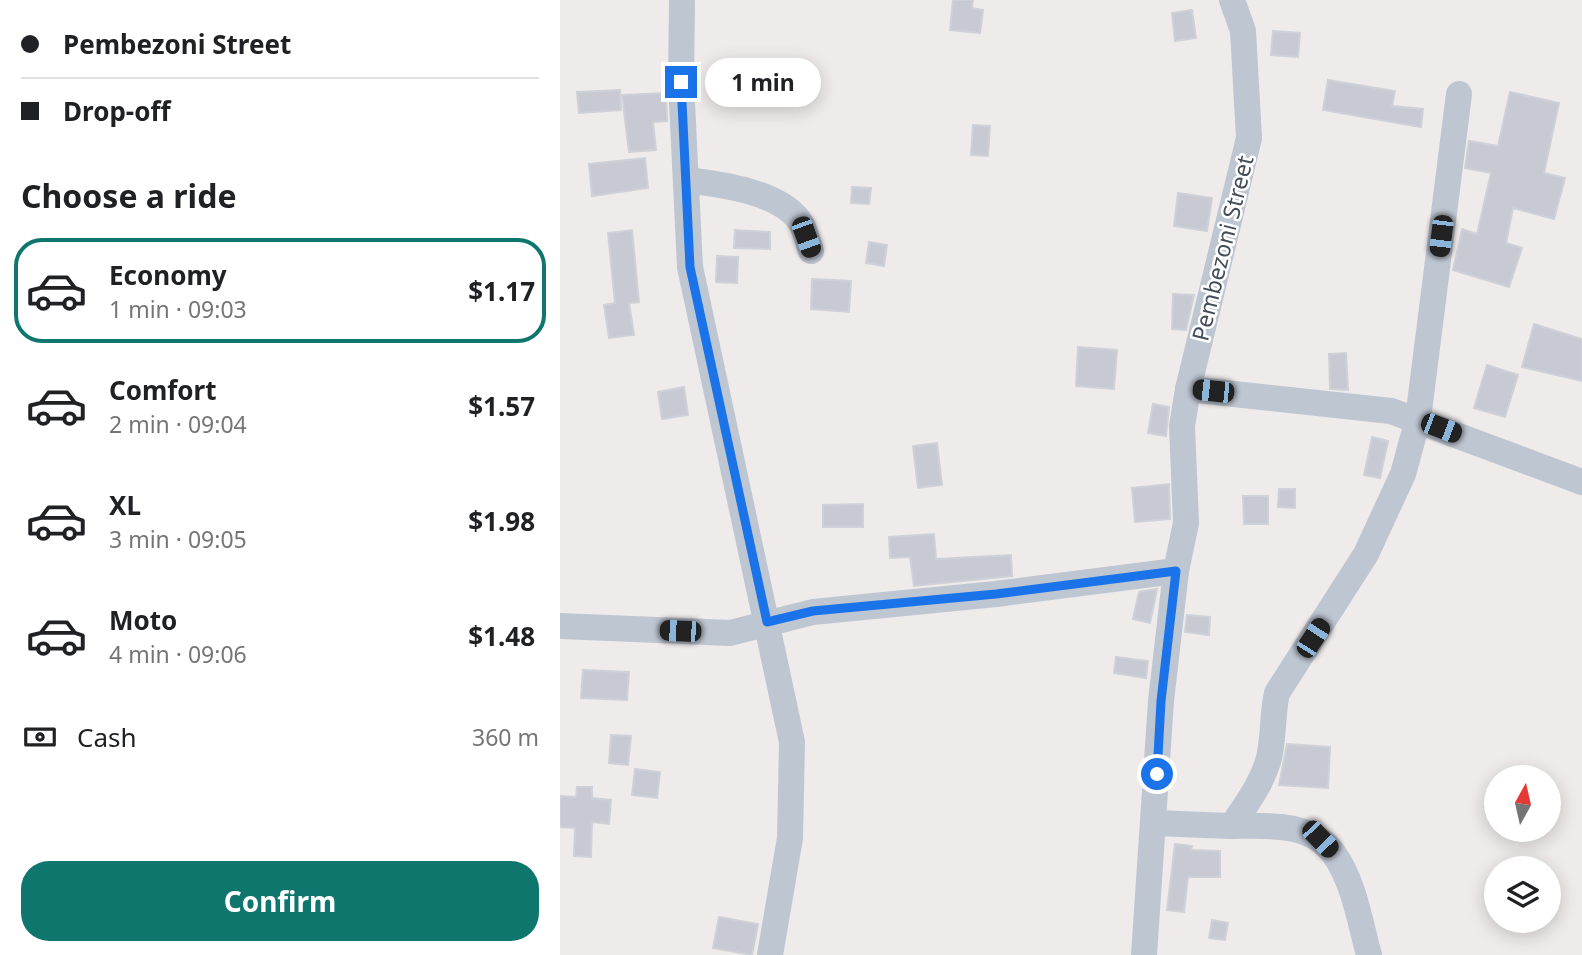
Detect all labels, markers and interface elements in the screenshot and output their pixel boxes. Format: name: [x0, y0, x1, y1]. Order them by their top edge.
text: Pembezoni Street: [63, 26, 291, 62]
callout: 1 min: [706, 57, 821, 106]
route end: [665, 66, 697, 98]
text: 1 min: [731, 66, 795, 98]
text: Drop-off: [63, 93, 170, 129]
street label: Pembezoni Street: [1183, 152, 1261, 344]
text: Choose a ride: [21, 174, 237, 217]
car: [789, 214, 824, 260]
car: [1429, 214, 1454, 258]
text: Economy: [109, 257, 227, 293]
icon: car: [25, 259, 88, 322]
text: $1.17: [468, 273, 535, 309]
text: 1 min · 09:03: [109, 293, 247, 325]
text: Comfort: [109, 372, 217, 408]
icon: car: [25, 374, 88, 437]
car: [1192, 378, 1235, 404]
text: $1.57: [468, 388, 535, 424]
text: 2 min · 09:04: [109, 408, 247, 440]
car: [1418, 411, 1465, 445]
text: XL: [109, 487, 141, 523]
icon: car: [25, 489, 88, 552]
text: $1.98: [468, 503, 535, 539]
text: 3 min · 09:05: [109, 523, 247, 555]
text: Moto: [109, 602, 177, 638]
icon: car: [25, 604, 88, 667]
car: [1293, 615, 1334, 661]
text: $1.48: [468, 618, 535, 654]
car: [659, 620, 702, 642]
text: 4 min · 09:06: [109, 638, 247, 670]
icon: cash: [21, 718, 59, 756]
text: Cash: [77, 719, 137, 755]
text: 360 m: [472, 721, 539, 753]
route start: [1141, 758, 1173, 790]
north arrow: [1484, 765, 1561, 842]
map controls: [1484, 765, 1561, 933]
car: [1298, 817, 1343, 861]
button: layers: [1484, 856, 1561, 933]
button: Confirm: [21, 861, 539, 941]

